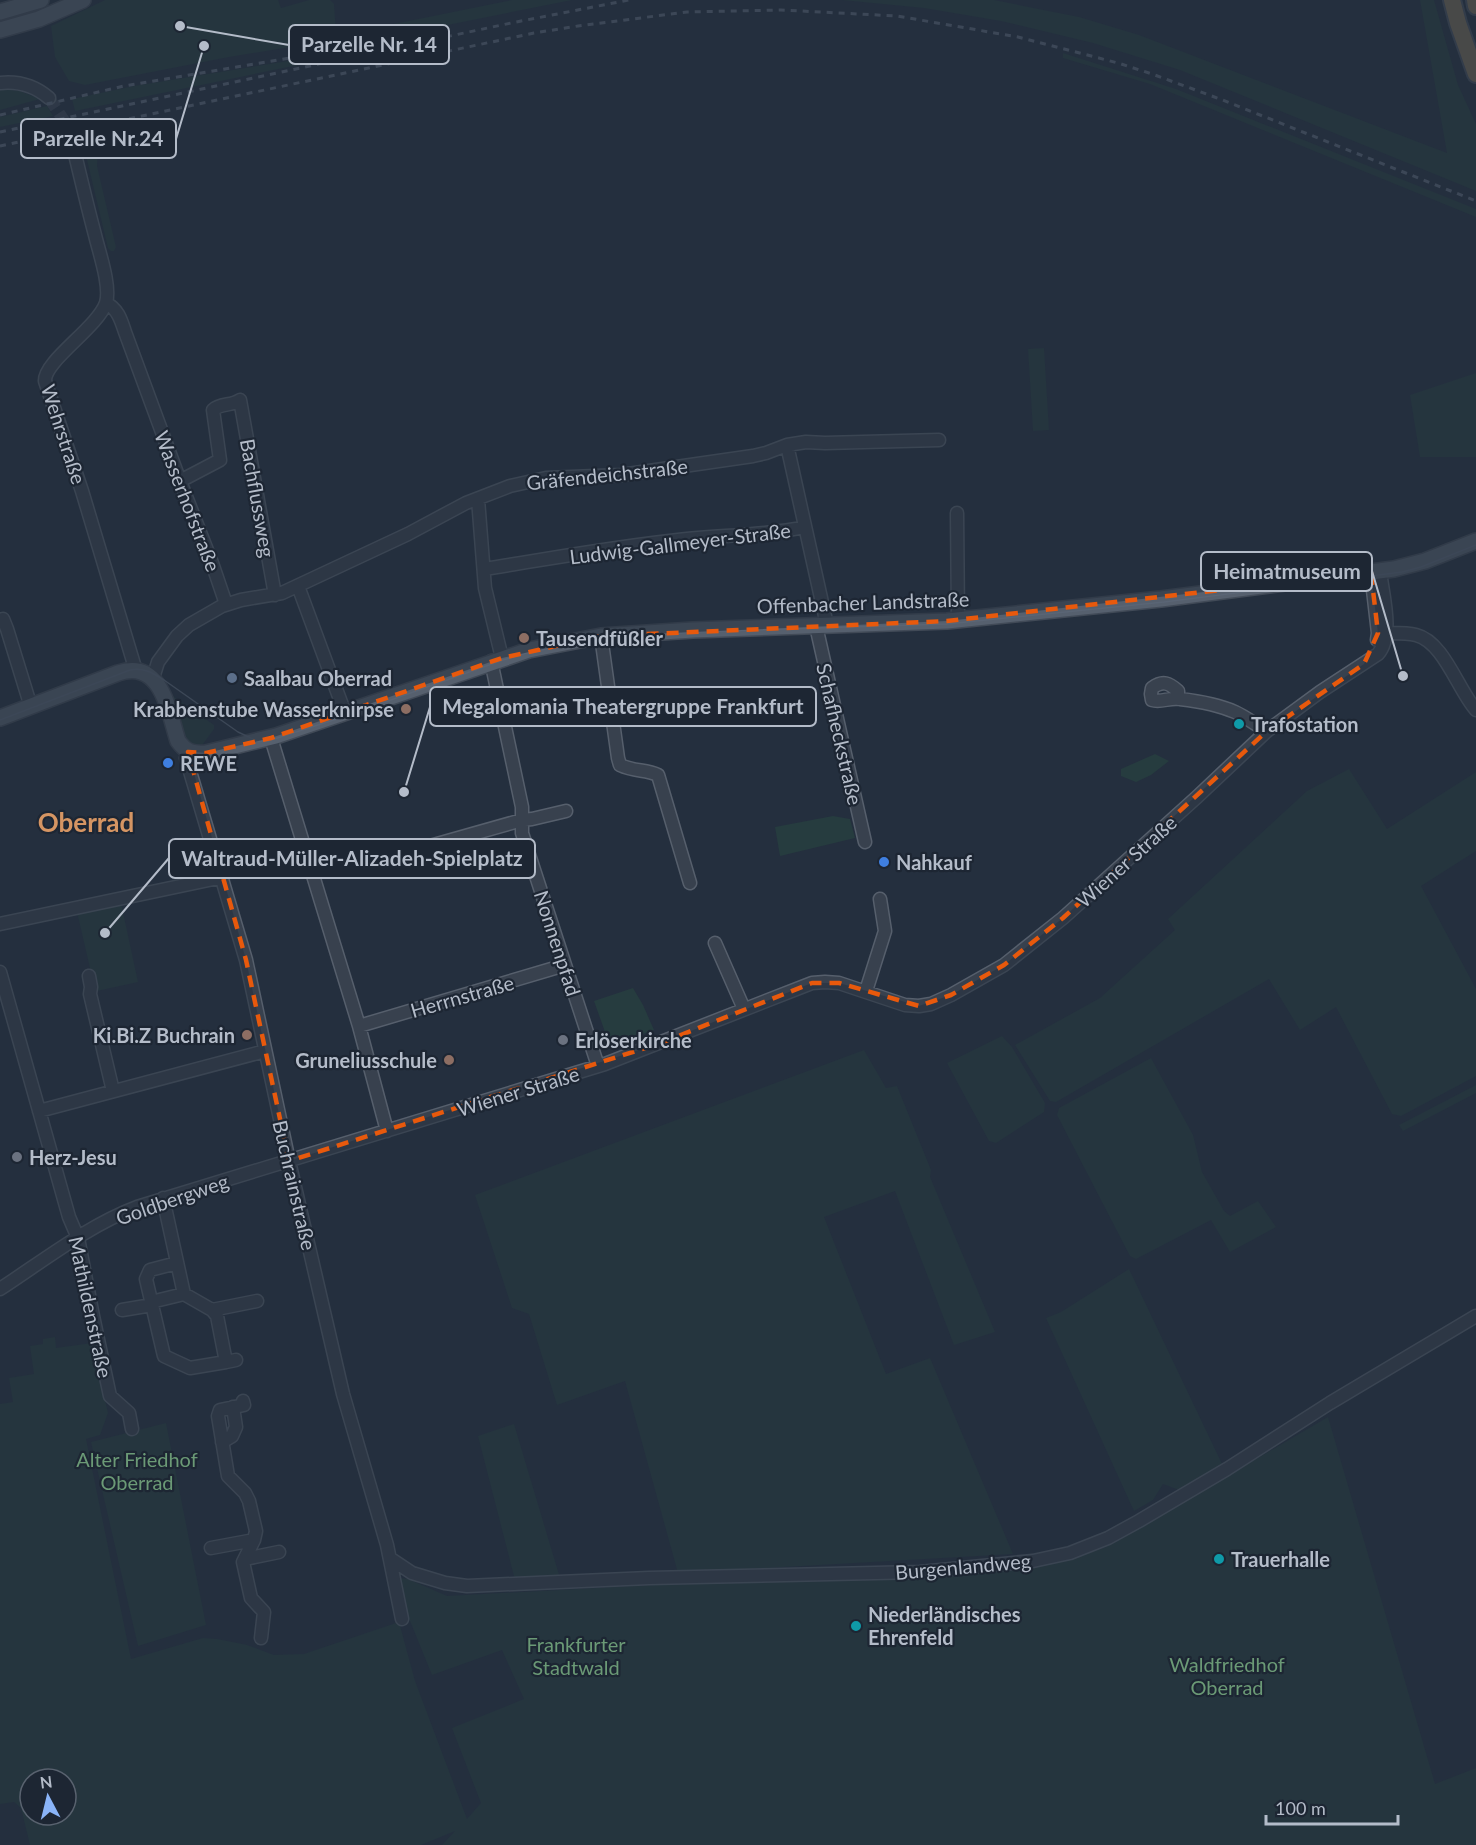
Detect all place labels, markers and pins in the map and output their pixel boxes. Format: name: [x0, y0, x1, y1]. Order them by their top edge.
callout: Parzelle Nr. 14: [289, 25, 449, 64]
callout: Parzelle Nr.24: [21, 119, 176, 158]
callout: Heimatmuseum: [1201, 552, 1372, 591]
place label: Tausendfüßler: [536, 626, 663, 650]
marker: Tausendfüßler: [517, 631, 531, 645]
place label: Saalbau Oberrad: [244, 666, 392, 690]
marker: Saalbau Oberrad: [225, 671, 239, 685]
callout: Megalomania Theatergruppe Frankfurt: [430, 687, 816, 726]
place label: Krabbenstube Wasserknirpse: [133, 697, 394, 721]
marker: Krabbenstube Wasserknirpse: [399, 702, 413, 716]
place label: Trafostation: [1251, 712, 1359, 736]
marker: Trafostation: [1232, 717, 1246, 731]
place label: REWE: [180, 751, 237, 775]
marker: REWE: [161, 756, 175, 770]
callout: Waltraud-Müller-Alizadeh-Spielplatz: [169, 839, 535, 878]
place label: Nahkauf: [896, 850, 973, 874]
marker: Nahkauf: [877, 855, 891, 869]
place label: Ki.Bi.Z Buchrain: [93, 1023, 235, 1047]
marker: Ki.Bi.Z Buchrain: [240, 1028, 254, 1042]
place label: Erlöserkirche: [575, 1028, 692, 1052]
marker: Erlöserkirche: [556, 1033, 570, 1047]
place label: Gruneliusschule: [295, 1048, 437, 1072]
marker: Gruneliusschule: [442, 1053, 456, 1067]
place label: Herz-Jesu: [29, 1145, 117, 1169]
marker: Herz-Jesu: [10, 1150, 24, 1164]
place label: Trauerhalle: [1231, 1547, 1330, 1571]
marker: Trauerhalle: [1212, 1552, 1226, 1566]
place label: Niederländisches Ehrenfeld: [868, 1602, 1021, 1649]
marker: Niederländisches Ehrenfeld: [849, 1619, 863, 1633]

